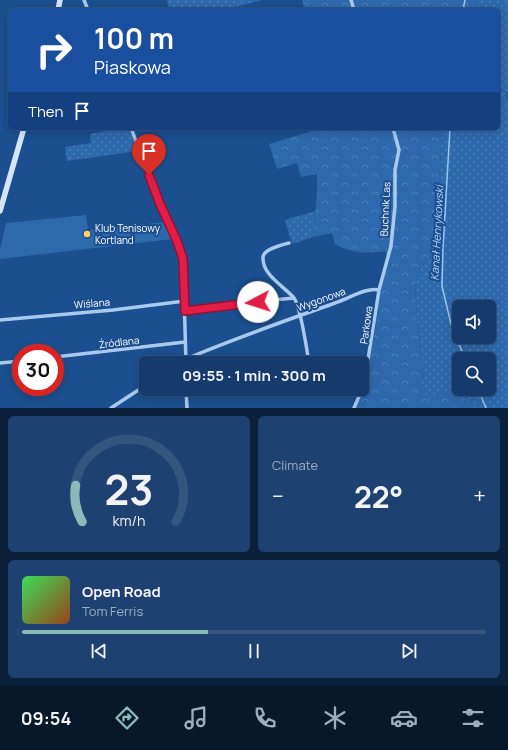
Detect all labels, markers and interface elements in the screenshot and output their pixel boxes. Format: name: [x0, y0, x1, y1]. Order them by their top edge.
text: 100 m: [94, 19, 174, 57]
icon: right: [28, 24, 80, 76]
text: Piaskowa: [94, 55, 171, 79]
icon: arrive: [71, 100, 93, 122]
text: Then: [28, 101, 63, 122]
pin: [132, 134, 166, 175]
icon: arrive: [138, 140, 160, 162]
street label: Buchnik Las: [377, 181, 393, 237]
water label: Kanał Henrykowski: [427, 184, 447, 281]
place label: Klub Tenisowy Kortland: [95, 221, 161, 247]
marker: Klub Tenisowy Kortland: [82, 229, 92, 239]
position arrow: [237, 281, 279, 323]
street label: Wygonowa: [295, 284, 347, 314]
street label: Wiślana: [73, 294, 111, 312]
map controls: [452, 300, 496, 396]
button: sound: [452, 300, 496, 344]
street label: Parkowa: [356, 305, 376, 345]
street label: Źródlana: [98, 333, 140, 351]
speed limit sign: 30: [12, 344, 64, 396]
button: search: [452, 352, 496, 396]
text: 09:55 · 1 min · 300 m: [182, 365, 326, 386]
text: Climate: [272, 456, 318, 474]
text: 23: [105, 461, 153, 517]
text: 22°: [354, 476, 403, 517]
text: −: [272, 481, 284, 511]
text: +: [473, 481, 486, 511]
text: km/h: [112, 511, 146, 530]
text: Open Road: [82, 581, 161, 602]
text: Tom Ferris: [82, 602, 143, 620]
icon: previous: [88, 640, 110, 662]
icon: pause: [243, 640, 265, 662]
icon: next: [398, 640, 420, 662]
icon: directions: [113, 704, 141, 732]
icon: music: [182, 704, 210, 732]
icon: phone: [251, 704, 279, 732]
icon: climate: [321, 704, 349, 732]
icon: car: [390, 704, 418, 732]
icon: filters: [459, 704, 487, 732]
text: 09:54: [21, 706, 71, 730]

